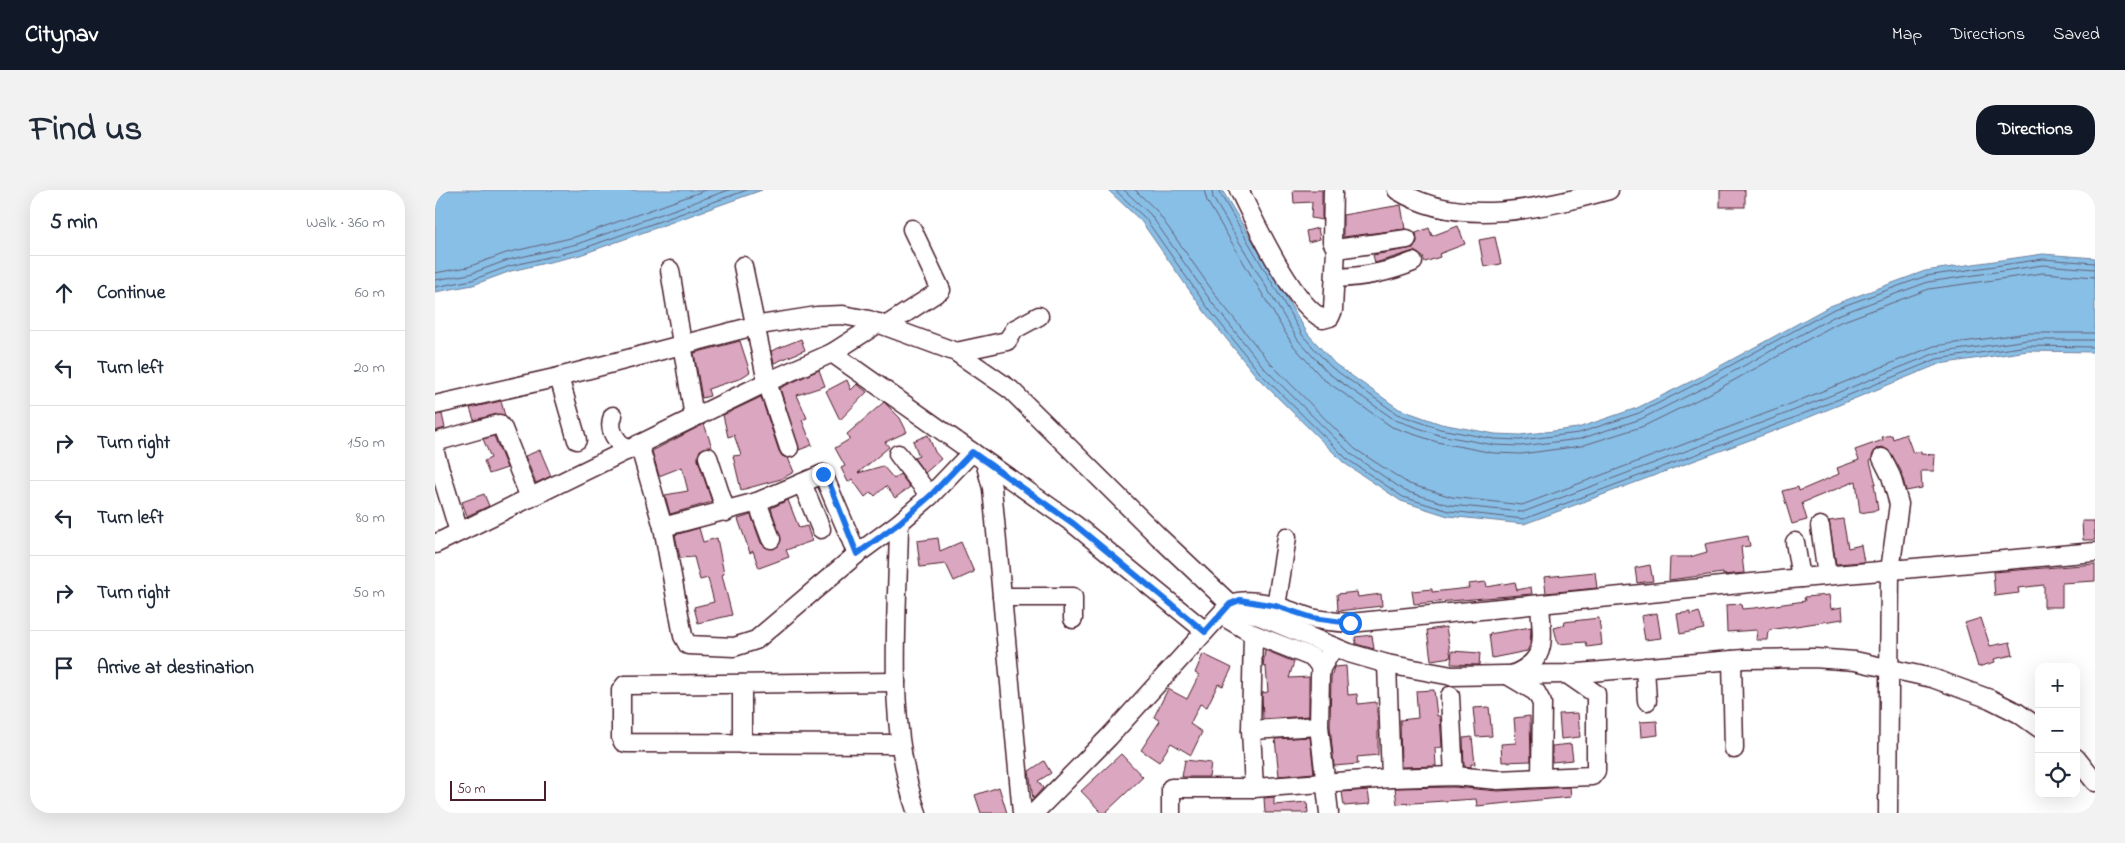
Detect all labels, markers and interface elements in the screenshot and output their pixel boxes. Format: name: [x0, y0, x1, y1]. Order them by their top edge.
text: Citynav: [25, 18, 98, 53]
text: Map: [1892, 22, 1922, 48]
text: Directions: [1950, 22, 2025, 48]
text: Saved: [2053, 22, 2100, 48]
text: Find us: [30, 105, 142, 156]
button: Directions: [1976, 105, 2095, 155]
text: 5 min: [50, 208, 98, 238]
text: Walk · 360 m: [306, 211, 385, 235]
icon: ahead: [50, 279, 78, 307]
text: Continue: [97, 280, 165, 307]
text: 60 m: [355, 281, 385, 305]
icon: left: [50, 354, 78, 382]
text: Turn left: [97, 355, 164, 382]
text: 20 m: [354, 356, 385, 380]
icon: right: [50, 429, 78, 457]
text: Turn right: [97, 430, 170, 457]
text: 150 m: [347, 431, 385, 455]
route end: [812, 463, 835, 486]
icon: left: [50, 504, 78, 532]
text: Turn left: [97, 505, 164, 532]
text: 80 m: [356, 506, 385, 530]
icon: right: [50, 579, 78, 607]
text: Turn right: [97, 580, 170, 607]
text: 50 m: [353, 581, 385, 605]
route start: [1339, 612, 1362, 635]
icon: arrive: [50, 654, 78, 682]
text: Arrive at destination: [97, 655, 254, 682]
map controls: [2035, 663, 2080, 798]
button: +: [2035, 663, 2080, 708]
button: −: [2035, 708, 2080, 753]
button: locate: [2035, 753, 2080, 798]
scale bar: [450, 778, 546, 801]
text: 50 m: [457, 779, 485, 800]

